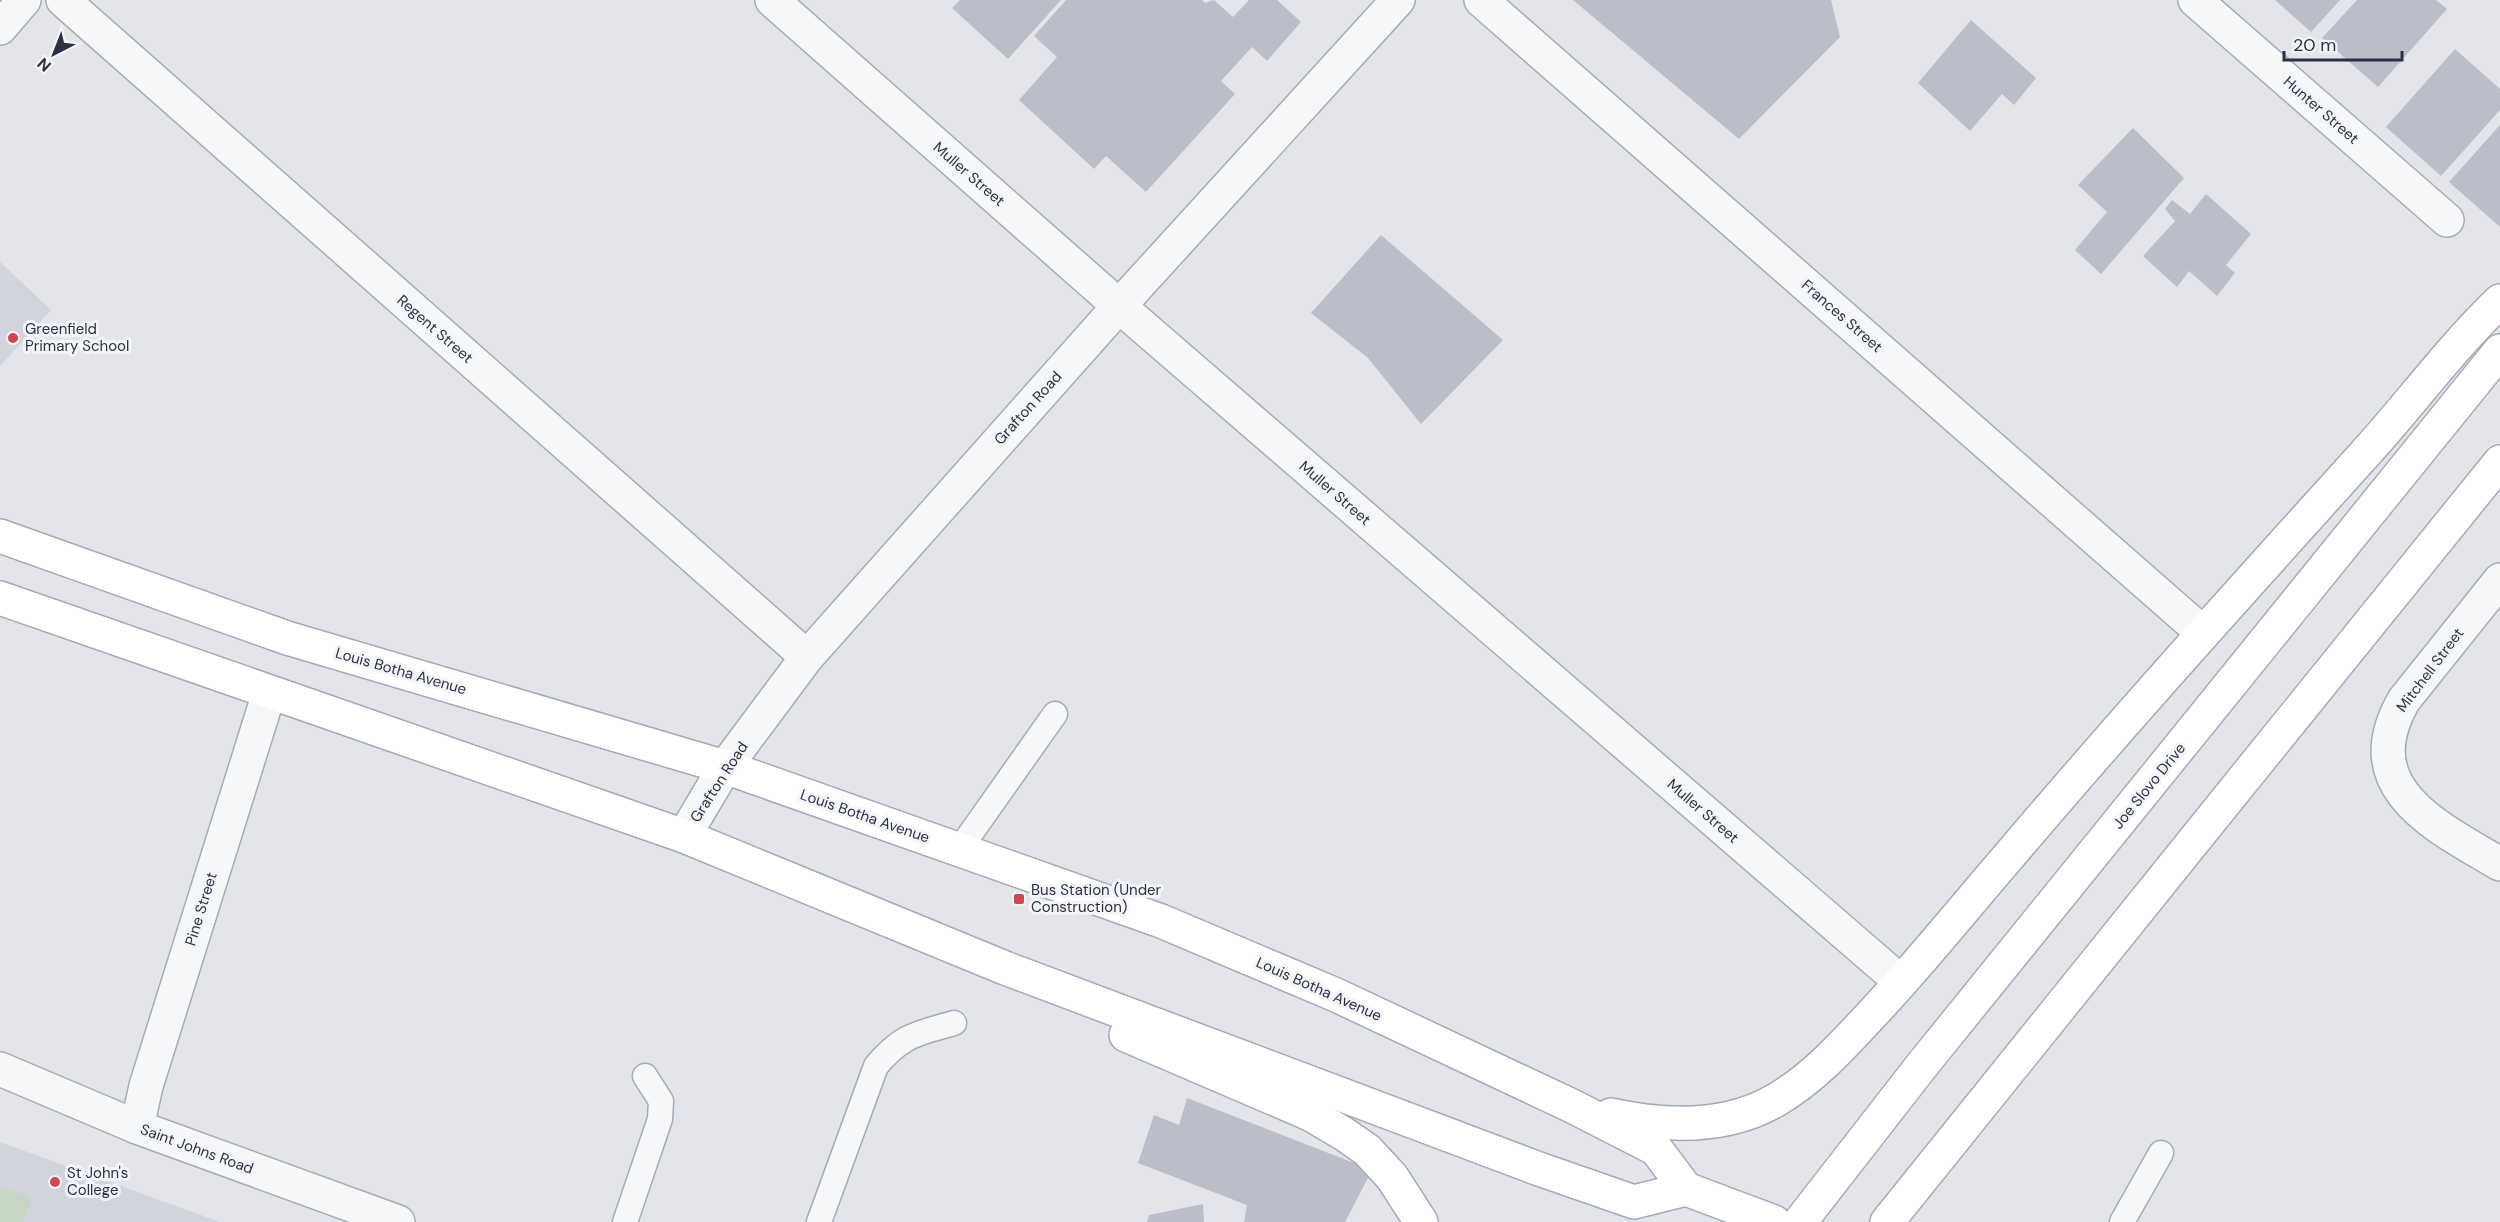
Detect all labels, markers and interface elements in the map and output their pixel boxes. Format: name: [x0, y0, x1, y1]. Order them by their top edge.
north arrow: [24, 24, 84, 84]
scale bar: [2284, 24, 2402, 62]
text: 20 m: [2293, 33, 2336, 57]
text: N: [33, 53, 56, 76]
street label: Hunter Street: [2279, 72, 2363, 148]
street label: Muller Street: [929, 137, 1009, 211]
street label: Frances Street: [1797, 275, 1887, 357]
street label: Regent Street: [393, 290, 477, 368]
place label: Greenfield Primary School: [25, 319, 129, 356]
marker: Greenfield Primary School: [6, 331, 20, 345]
street label: Grafton Road: [990, 367, 1066, 449]
street label: Muller Street: [1295, 456, 1375, 530]
street label: Mitchell Street: [2392, 624, 2468, 716]
street label: Louis Botha Avenue: [333, 643, 469, 699]
street label: Grafton Road: [685, 738, 753, 826]
street label: Joe Slovo Drive: [2108, 739, 2190, 833]
street label: Muller Street: [1663, 774, 1743, 848]
street label: Louis Botha Avenue: [798, 784, 932, 848]
street label: Pine Street: [180, 870, 222, 948]
place label: Bus Station (Under Construction): [1031, 880, 1162, 917]
marker: Bus Station (Under Construction): [1012, 892, 1026, 906]
street label: Louis Botha Avenue: [1253, 952, 1385, 1026]
street label: Saint Johns Road: [138, 1119, 256, 1179]
place label: St John's College: [67, 1163, 128, 1200]
marker: St John's College: [48, 1175, 62, 1189]

